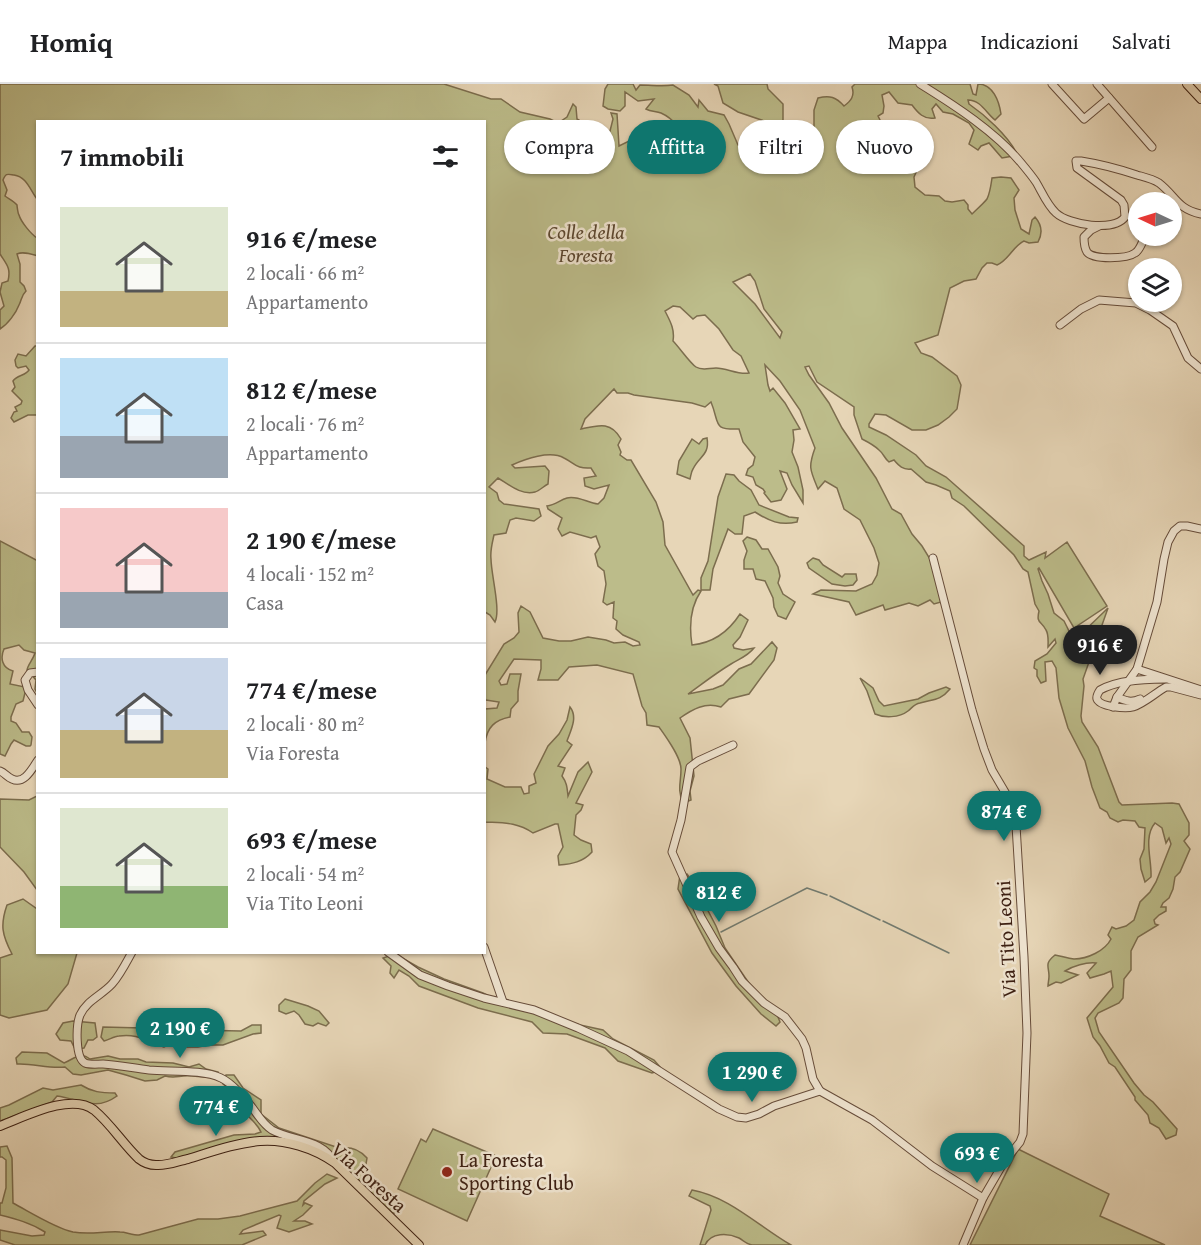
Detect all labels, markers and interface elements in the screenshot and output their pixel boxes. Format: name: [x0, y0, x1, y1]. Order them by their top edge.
text: Homiq: [30, 21, 113, 62]
text: Mappa: [888, 26, 948, 57]
text: Indicazioni: [981, 26, 1079, 57]
text: Salvati: [1112, 26, 1171, 57]
chip: Compra: [504, 120, 615, 174]
chip: Affitta: [627, 120, 726, 174]
chip: Filtri: [738, 120, 824, 174]
chip: Nuovo: [836, 120, 934, 174]
text: 7 immobili: [60, 137, 184, 176]
icon: filters: [429, 140, 462, 173]
north arrow: [1128, 192, 1182, 246]
map controls: [1128, 192, 1182, 312]
park label: Colle della Foresta: [547, 217, 625, 269]
text: 916 €/mese: [246, 219, 377, 258]
icon: home: [108, 231, 180, 303]
text: 2 locali · 66 m²: [246, 258, 364, 287]
button: layers: [1128, 258, 1182, 312]
text: Appartamento: [246, 287, 368, 316]
text: 812 €/mese: [246, 370, 377, 409]
icon: home: [108, 382, 180, 454]
text: 2 locali · 76 m²: [246, 409, 364, 438]
text: Appartamento: [246, 438, 368, 467]
text: 2 190 €/mese: [246, 520, 396, 559]
icon: home: [108, 532, 180, 604]
text: 4 locali · 152 m²: [246, 559, 374, 588]
text: Casa: [246, 588, 284, 617]
pin: 916 €: [1058, 625, 1142, 676]
text: 916 €: [1077, 630, 1123, 659]
text: 774 €/mese: [246, 670, 377, 709]
icon: home: [108, 682, 180, 754]
text: 2 locali · 80 m²: [246, 709, 364, 738]
text: Via Foresta: [246, 738, 340, 767]
pin: 874 €: [962, 791, 1046, 842]
text: 874 €: [981, 796, 1027, 825]
text: 693 €/mese: [246, 820, 377, 859]
icon: home: [108, 832, 180, 904]
text: 2 locali · 54 m²: [246, 859, 364, 888]
pin: 812 €: [677, 872, 761, 923]
text: 812 €: [696, 877, 742, 906]
street label: Via Tito Leoni: [988, 879, 1023, 998]
text: Via Tito Leoni: [246, 888, 363, 917]
pin: 2 190 €: [125, 1008, 235, 1059]
text: 2 190 €: [150, 1013, 210, 1042]
pin: 1 290 €: [697, 1052, 807, 1103]
text: 1 290 €: [722, 1057, 782, 1086]
pin: 774 €: [174, 1086, 258, 1137]
text: 774 €: [193, 1091, 239, 1120]
pin: 693 €: [935, 1133, 1019, 1184]
street label: Via Foresta: [325, 1135, 414, 1219]
text: 693 €: [954, 1138, 1000, 1167]
place label: La Foresta Sporting Club: [459, 1145, 574, 1197]
marker: La Foresta Sporting Club: [440, 1165, 454, 1179]

